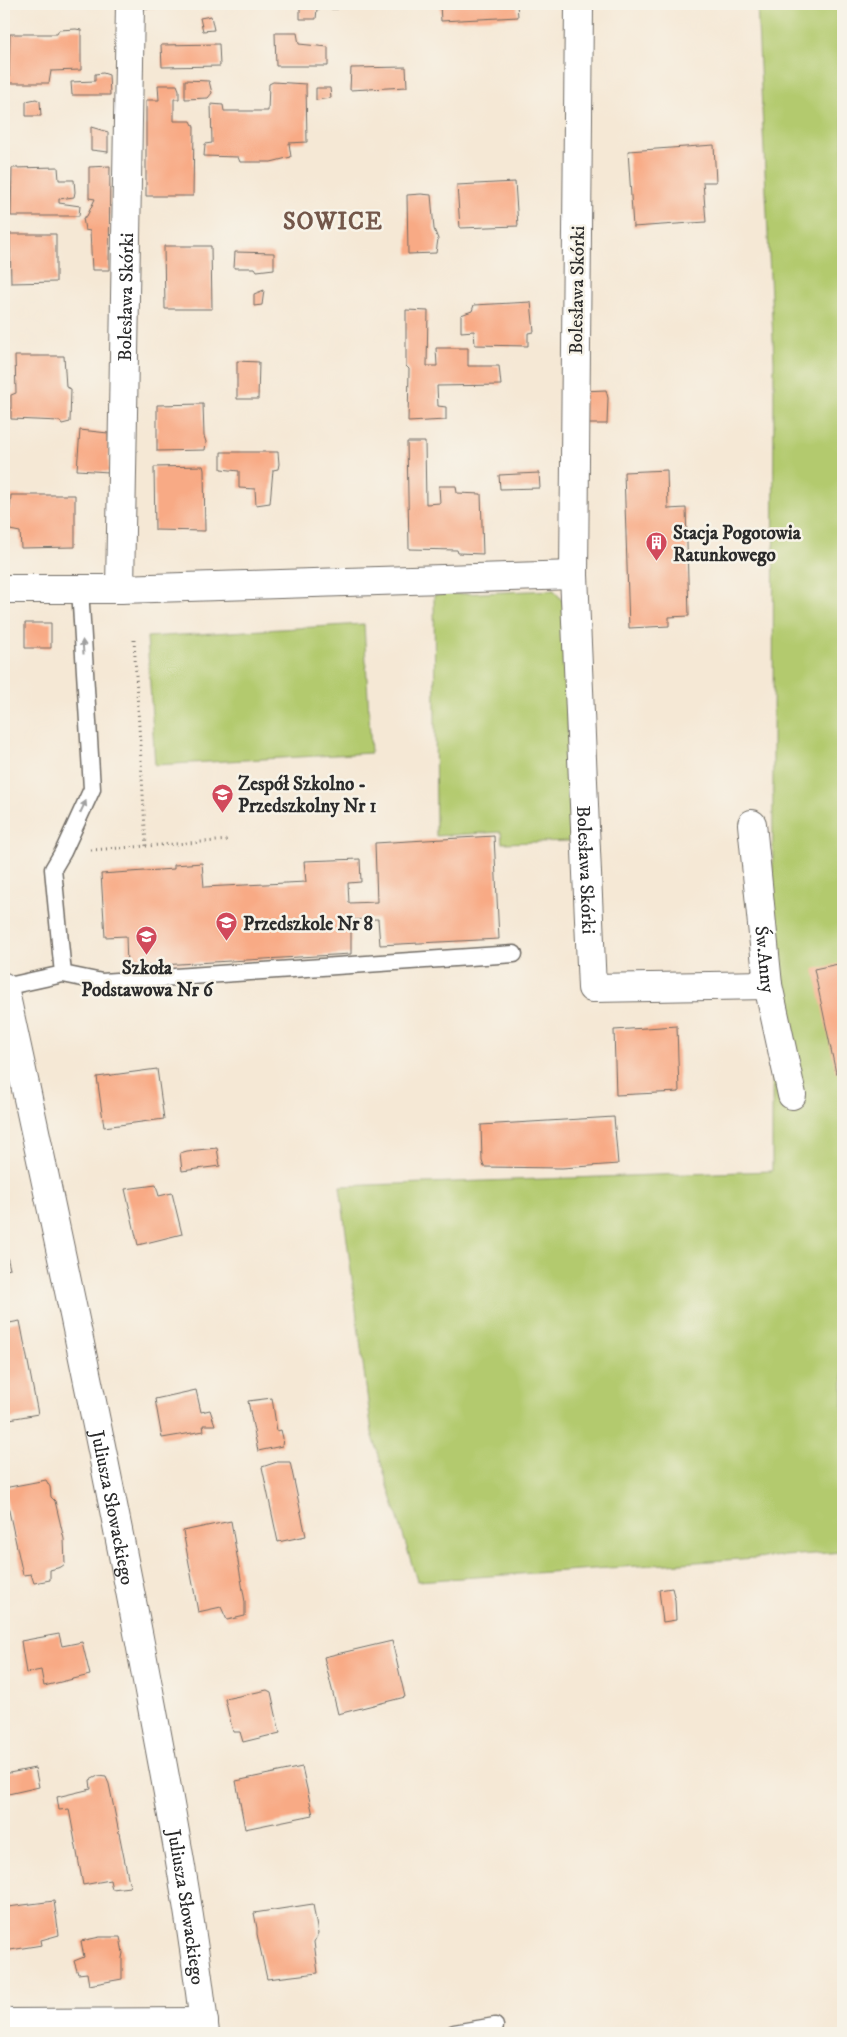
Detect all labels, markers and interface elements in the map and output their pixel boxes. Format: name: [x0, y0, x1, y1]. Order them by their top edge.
district label: SOWICE: [283, 207, 383, 237]
street label: Bolesława Skórki: [565, 225, 590, 355]
street label: Bolesława Skórki: [114, 232, 139, 362]
place label: Stacja Pogotowia Ratunkowego: [673, 522, 802, 567]
building icon: Stacja Pogotowia Ratunkowego: [645, 531, 669, 562]
one-way arrow: [78, 639, 86, 655]
place label: Zespół Szkolno - Przedszkolny Nr 1: [238, 773, 376, 818]
school or university icon: Zespół Szkolno - Przedszkolny Nr 1: [210, 782, 234, 813]
one-way arrow: [79, 800, 88, 815]
street label: Bolesława Skórki: [571, 805, 600, 935]
school or university icon: Przedszkole Nr 8: [215, 911, 239, 942]
place label: Przedszkole Nr 8: [243, 913, 373, 936]
school or university icon: Szkoła Podstawowa Nr 6: [135, 924, 159, 955]
street label: Św.Anny: [749, 925, 780, 996]
place label: Szkoła Podstawowa Nr 6: [81, 957, 214, 1002]
street label: Juliusza Słowackiego: [85, 1427, 139, 1587]
street label: Juliusza Słowackiego: [161, 1826, 209, 1986]

